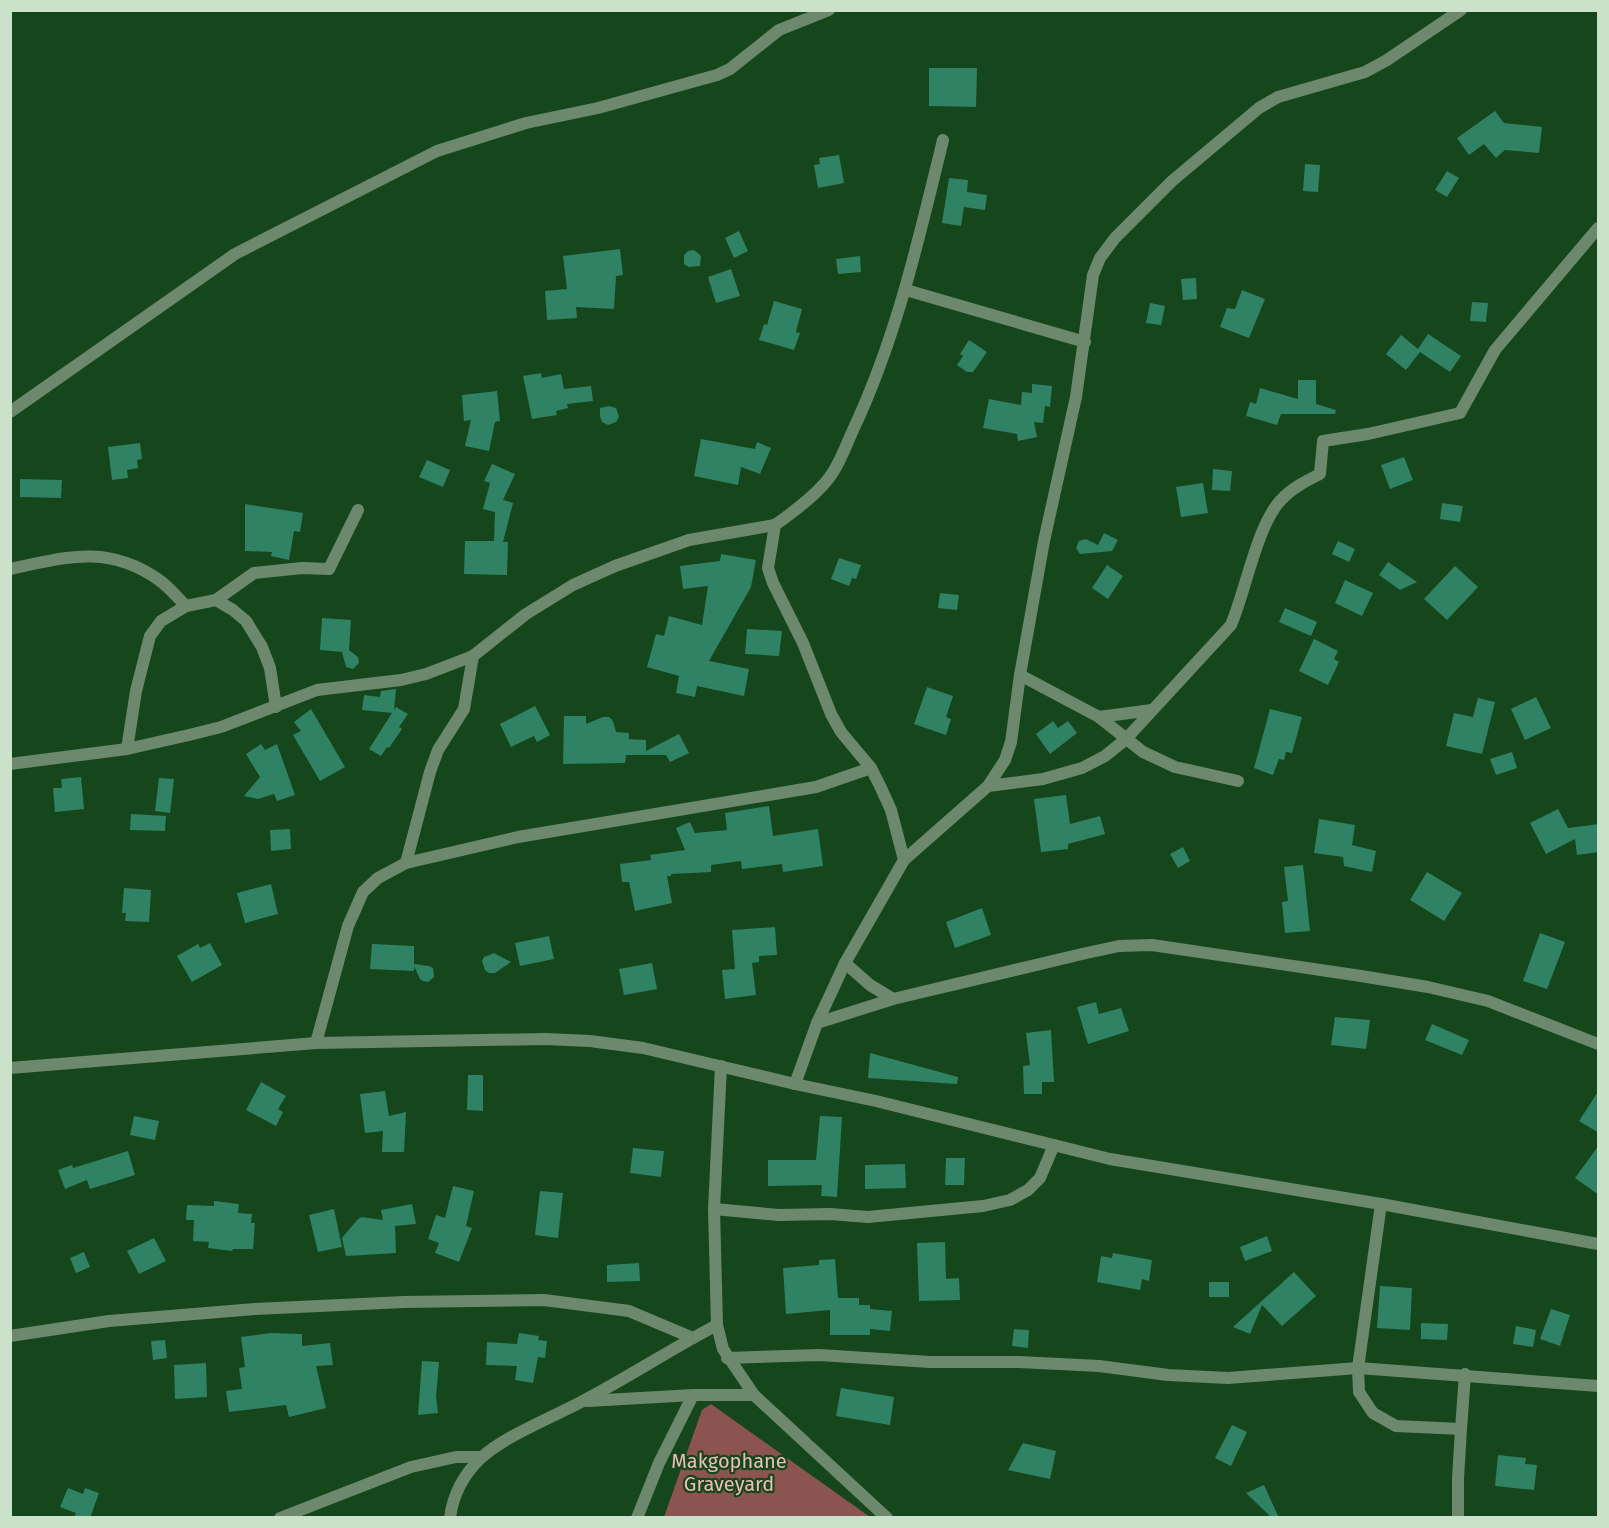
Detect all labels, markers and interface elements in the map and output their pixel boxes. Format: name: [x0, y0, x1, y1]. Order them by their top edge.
park label: Makgophane Graveyard: [671, 1449, 787, 1496]

